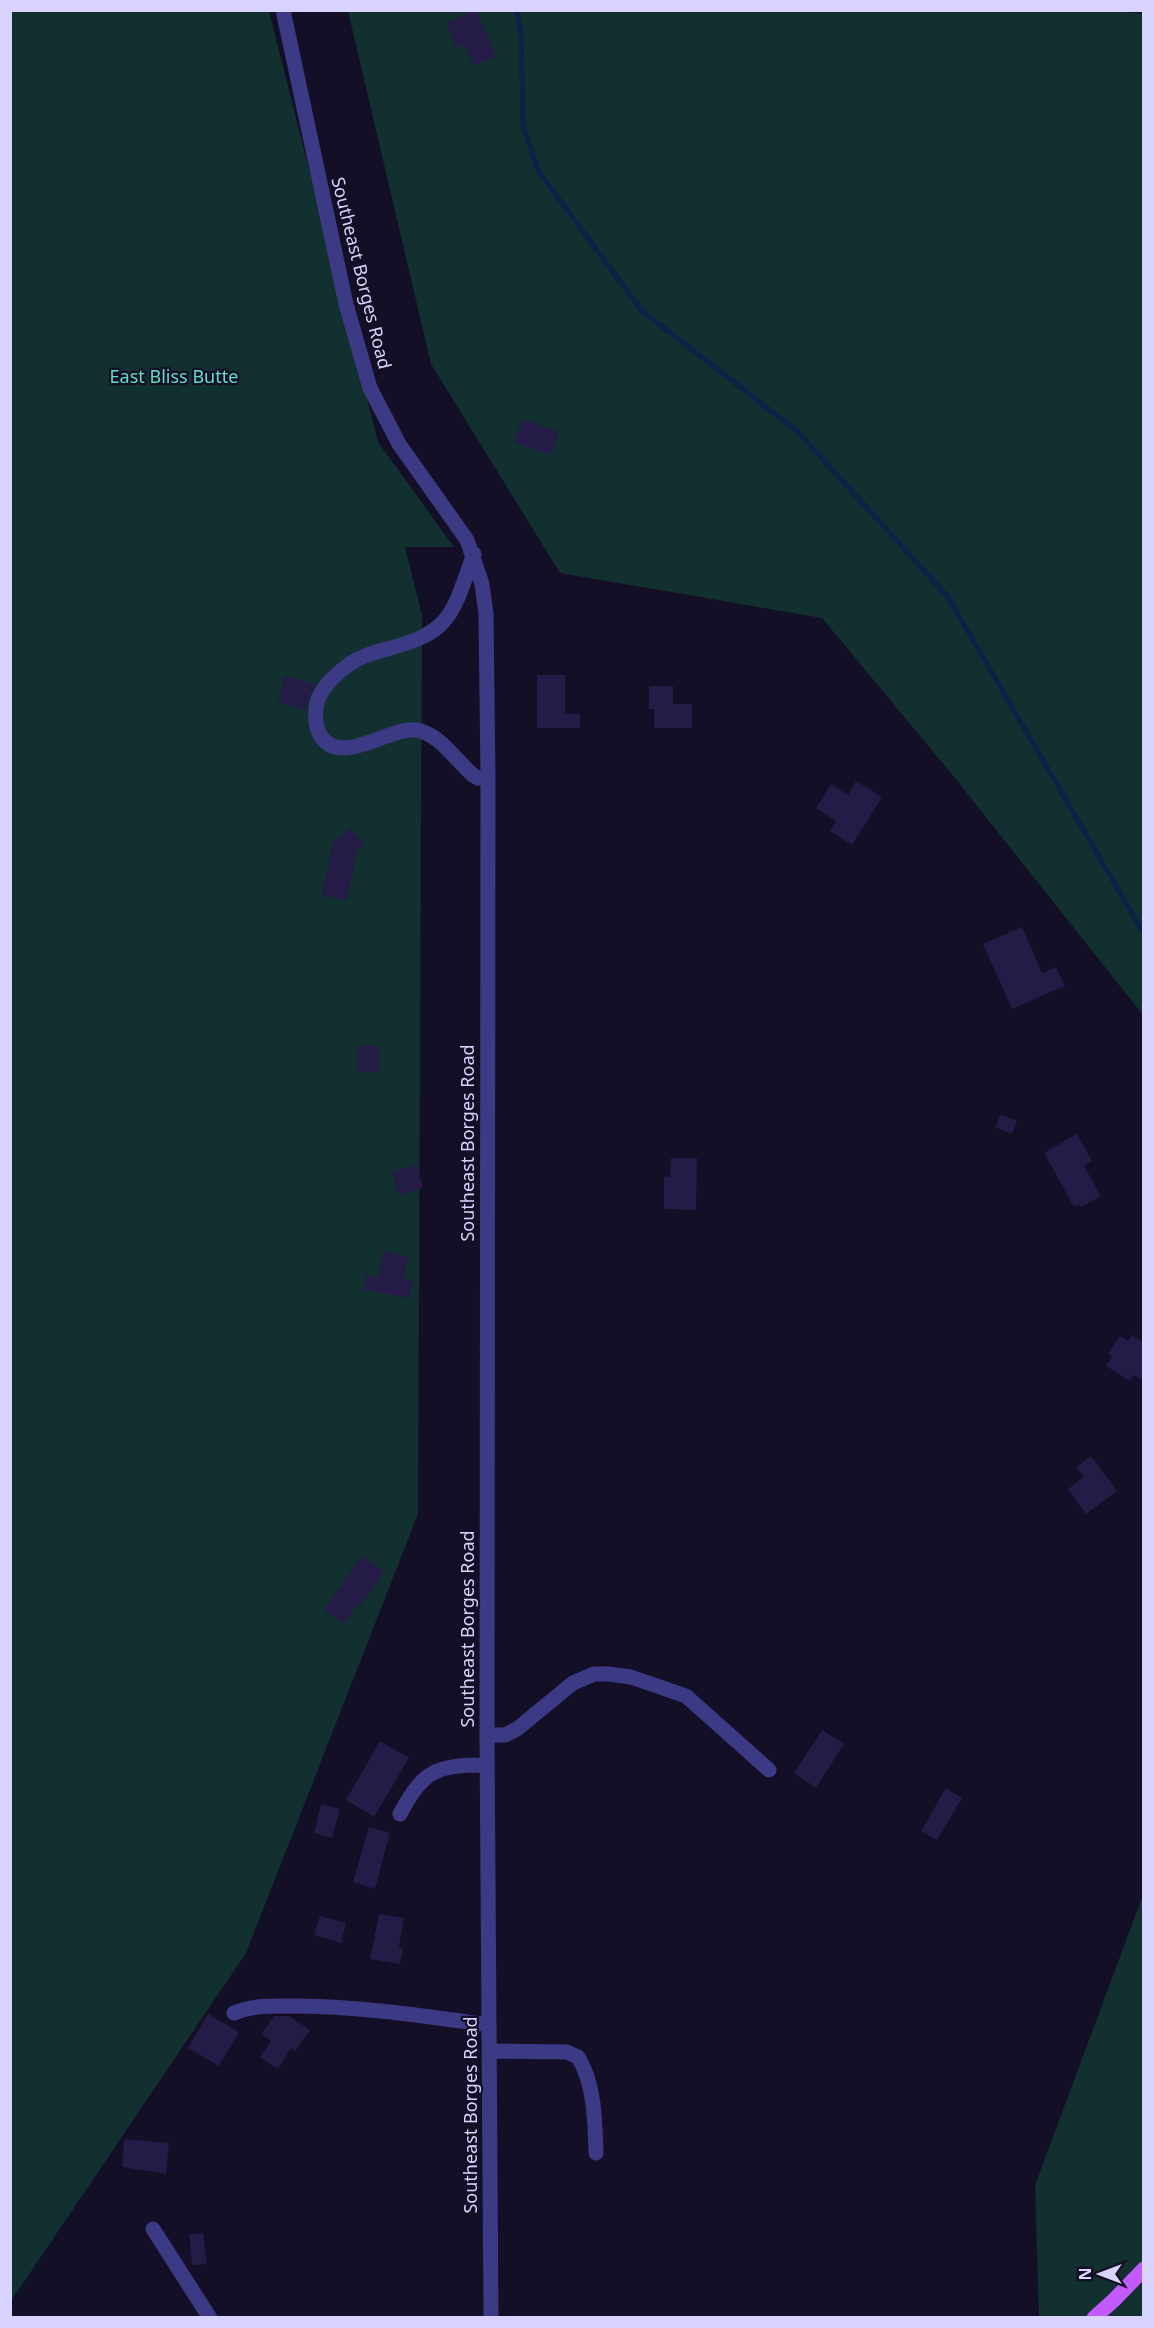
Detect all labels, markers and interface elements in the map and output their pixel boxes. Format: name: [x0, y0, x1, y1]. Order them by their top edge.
street label: Southeast Borges Road: [327, 174, 397, 372]
park label: East Bliss Butte: [110, 364, 238, 388]
street label: Southeast Borges Road: [455, 1044, 479, 1242]
street label: Southeast Borges Road: [455, 1530, 479, 1728]
street label: Southeast Borges Road: [458, 2016, 482, 2214]
north arrow: [1070, 2244, 1130, 2304]
text: N: [1074, 2267, 1096, 2281]

